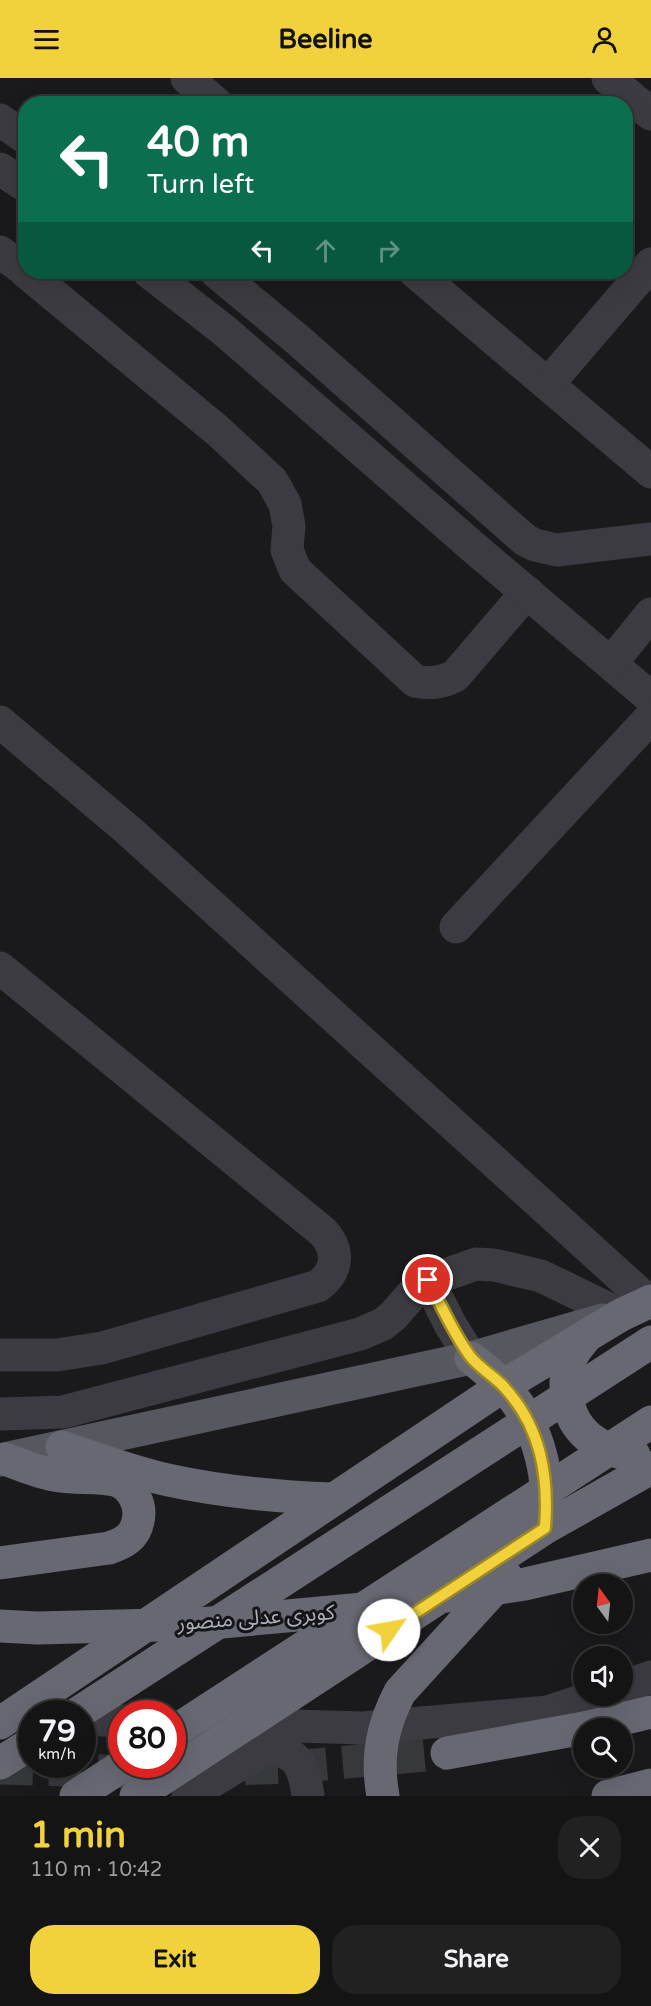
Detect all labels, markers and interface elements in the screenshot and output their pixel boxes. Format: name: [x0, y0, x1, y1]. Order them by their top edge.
icon: menu: [30, 23, 63, 56]
text: Beeline: [278, 23, 373, 56]
icon: person: [588, 23, 621, 56]
text: 40 m: [147, 117, 249, 168]
icon: left: [48, 120, 126, 198]
text: Turn left: [147, 168, 254, 201]
icon: left: [246, 234, 279, 267]
icon: ahead: [309, 234, 342, 267]
icon: right: [372, 234, 405, 267]
pin: [402, 1254, 453, 1305]
icon: arrive: [411, 1263, 444, 1296]
north arrow: [573, 1574, 633, 1634]
map controls: [573, 1574, 633, 1778]
position arrow: [357, 1598, 421, 1662]
street label: كوبرى عدلى منصور: [175, 1600, 336, 1636]
button: sound: [573, 1646, 633, 1706]
speed limit sign: 80: [108, 1700, 186, 1778]
text: 79: [38, 1713, 76, 1750]
button: search: [573, 1718, 633, 1778]
text: km/h: [38, 1745, 76, 1763]
text: 1 min: [30, 1814, 126, 1857]
button: close: [558, 1816, 621, 1879]
text: 110 m · 10:42: [30, 1858, 162, 1882]
button: Exit: [30, 1925, 320, 1994]
button: Share: [332, 1925, 621, 1994]

